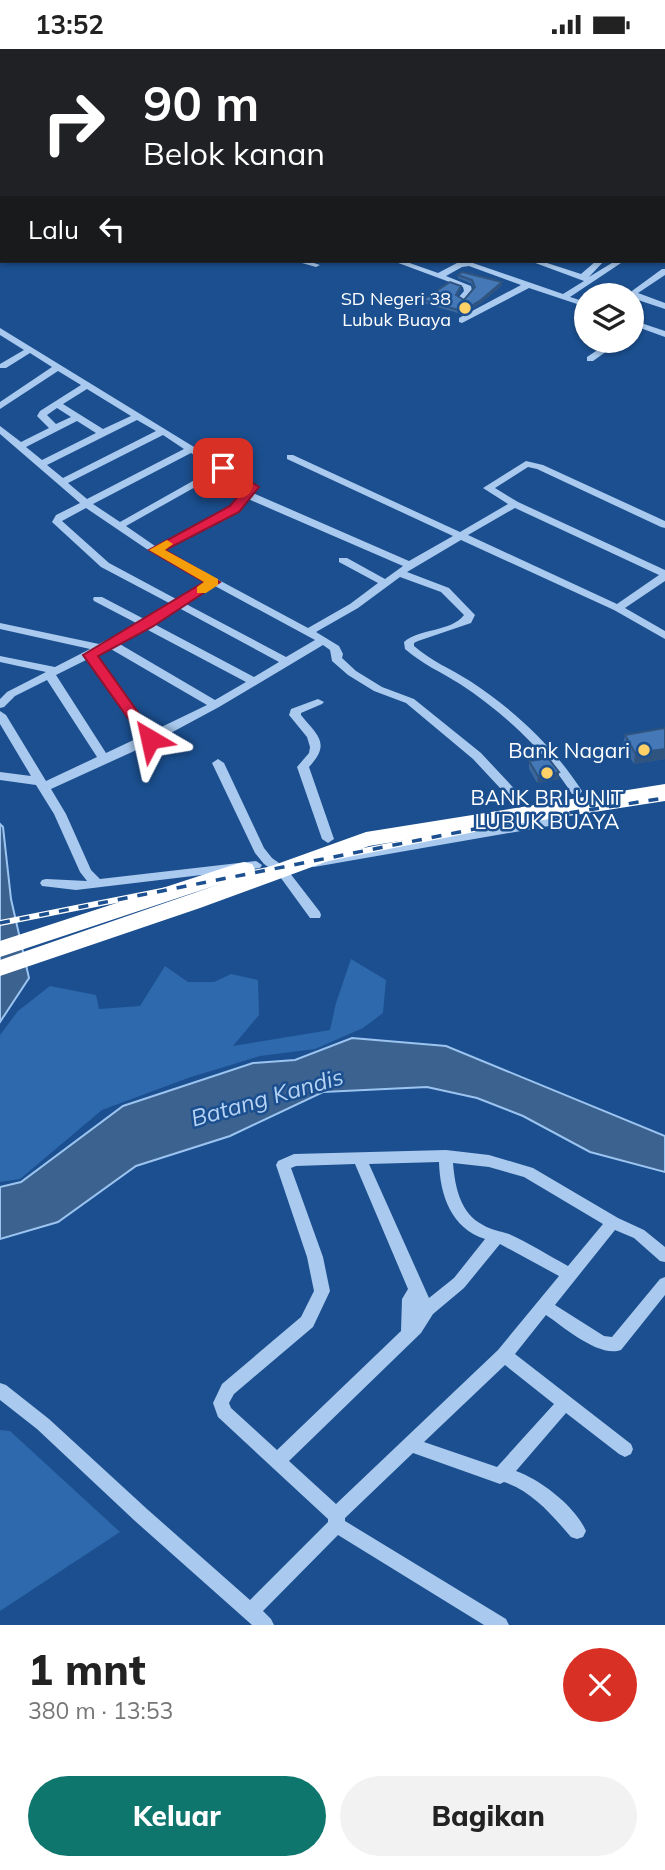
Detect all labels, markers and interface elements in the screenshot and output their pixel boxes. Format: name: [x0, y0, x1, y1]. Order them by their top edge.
text: 13:52: [35, 8, 104, 41]
text: 90 m: [143, 72, 259, 133]
icon: right: [28, 77, 119, 168]
text: Belok kanan: [143, 133, 325, 173]
icon: left: [93, 210, 131, 248]
text: Lalu: [28, 213, 79, 246]
map controls: [574, 283, 644, 353]
button: layers: [574, 283, 644, 353]
place label: SD Negeri 38 Lubuk Buaya: [341, 287, 451, 331]
marker: SD Negeri 38 Lubuk Buaya: [457, 300, 473, 316]
pin: [193, 438, 253, 498]
icon: arrive: [204, 449, 242, 487]
position arrow: [113, 702, 187, 776]
place label: Bank Nagari: [508, 737, 630, 763]
marker: Bank Nagari: [636, 742, 652, 758]
marker: BANK BRI UNIT LUBUK BUAYA: [539, 765, 555, 781]
place label: BANK BRI UNIT LUBUK BUAYA: [471, 784, 624, 834]
water label: Batang Kandis: [187, 1061, 347, 1133]
text: 1 mnt: [28, 1643, 146, 1696]
button: close: [563, 1648, 637, 1722]
text: 380 m · 13:53: [28, 1696, 173, 1725]
button: Keluar: [28, 1776, 326, 1856]
button: Bagikan: [340, 1776, 637, 1856]

